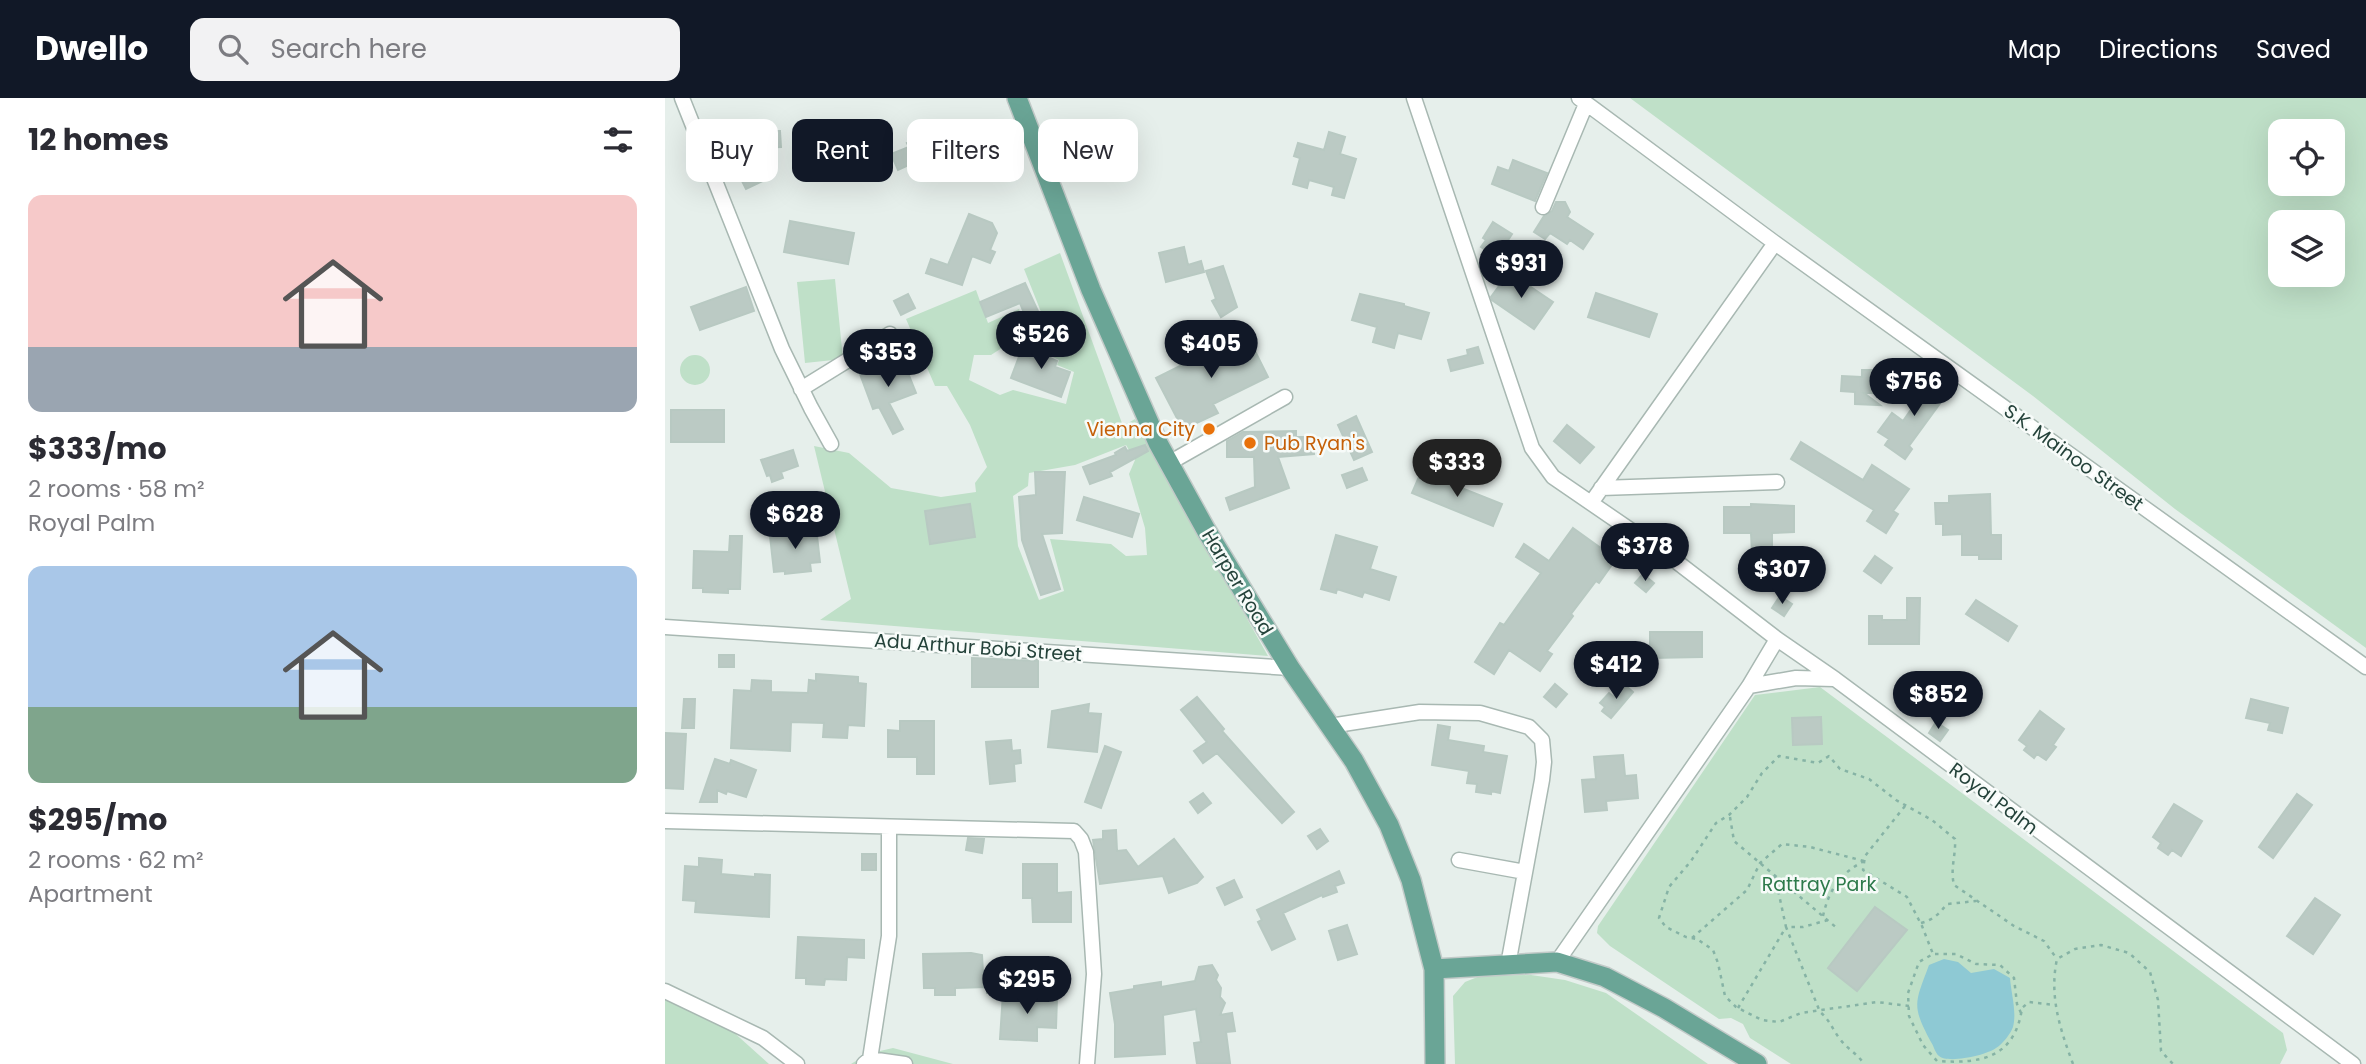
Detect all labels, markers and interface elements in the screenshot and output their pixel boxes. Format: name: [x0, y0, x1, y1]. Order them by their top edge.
search box: [190, 18, 680, 81]
text: Dwello: [35, 25, 148, 72]
icon: search: [214, 30, 252, 68]
text: Search here: [270, 31, 427, 67]
text: Map: [2008, 33, 2061, 66]
text: Directions: [2099, 33, 2218, 66]
text: Saved: [2256, 33, 2331, 66]
text: 12 homes: [28, 118, 169, 161]
chip: Buy: [686, 119, 778, 182]
chip: Rent: [792, 119, 893, 182]
chip: Filters: [907, 119, 1024, 182]
chip: New: [1038, 119, 1138, 182]
map controls: [2268, 119, 2345, 287]
button: locate: [2268, 119, 2345, 196]
icon: filters: [599, 121, 637, 159]
button: layers: [2268, 210, 2345, 287]
pin: $931: [1480, 240, 1562, 300]
icon: home: [270, 241, 396, 367]
text: $931: [1495, 247, 1547, 279]
pin: $526: [1000, 312, 1082, 371]
text: $526: [1012, 318, 1070, 350]
pin: $405: [1170, 320, 1252, 380]
text: $405: [1181, 327, 1241, 359]
pin: $353: [847, 330, 929, 389]
text: $353: [859, 336, 917, 368]
pin: $756: [1873, 358, 1955, 418]
text: $756: [1885, 365, 1943, 397]
street label: S.K. Mainoo Street: [1998, 398, 2149, 517]
place label: Vienna City: [1087, 416, 1195, 443]
marker: Vienna City: [1201, 421, 1217, 437]
text: $333/mo: [28, 427, 167, 470]
place label: Pub Ryan's: [1264, 430, 1365, 457]
marker: Pub Ryan's: [1242, 435, 1258, 451]
pin: $333: [1416, 440, 1498, 499]
text: $333: [1429, 446, 1485, 478]
text: 2 rooms · 58 m²: [28, 473, 205, 505]
pin: $628: [754, 491, 836, 551]
text: $628: [766, 498, 824, 530]
text: Royal Palm: [28, 507, 155, 539]
street label: Harper Road: [1195, 524, 1280, 640]
pin: $378: [1604, 524, 1686, 583]
text: $378: [1617, 530, 1673, 562]
pin: $307: [1741, 546, 1823, 606]
text: $307: [1754, 553, 1810, 585]
icon: home: [270, 612, 396, 738]
street label: Adu Arthur Bobi Street: [873, 627, 1083, 668]
pin: $412: [1575, 642, 1657, 701]
text: $412: [1590, 648, 1642, 680]
pin: $852: [1897, 672, 1979, 731]
text: $852: [1909, 678, 1967, 710]
street label: Royal Palm: [1944, 756, 2044, 841]
text: $295/mo: [28, 798, 167, 841]
text: 2 rooms · 62 m²: [28, 844, 204, 876]
park label: Rattray Park: [1762, 871, 1877, 898]
text: Apartment: [28, 878, 153, 910]
pin: $295: [986, 956, 1068, 1016]
text: $295: [998, 963, 1056, 995]

